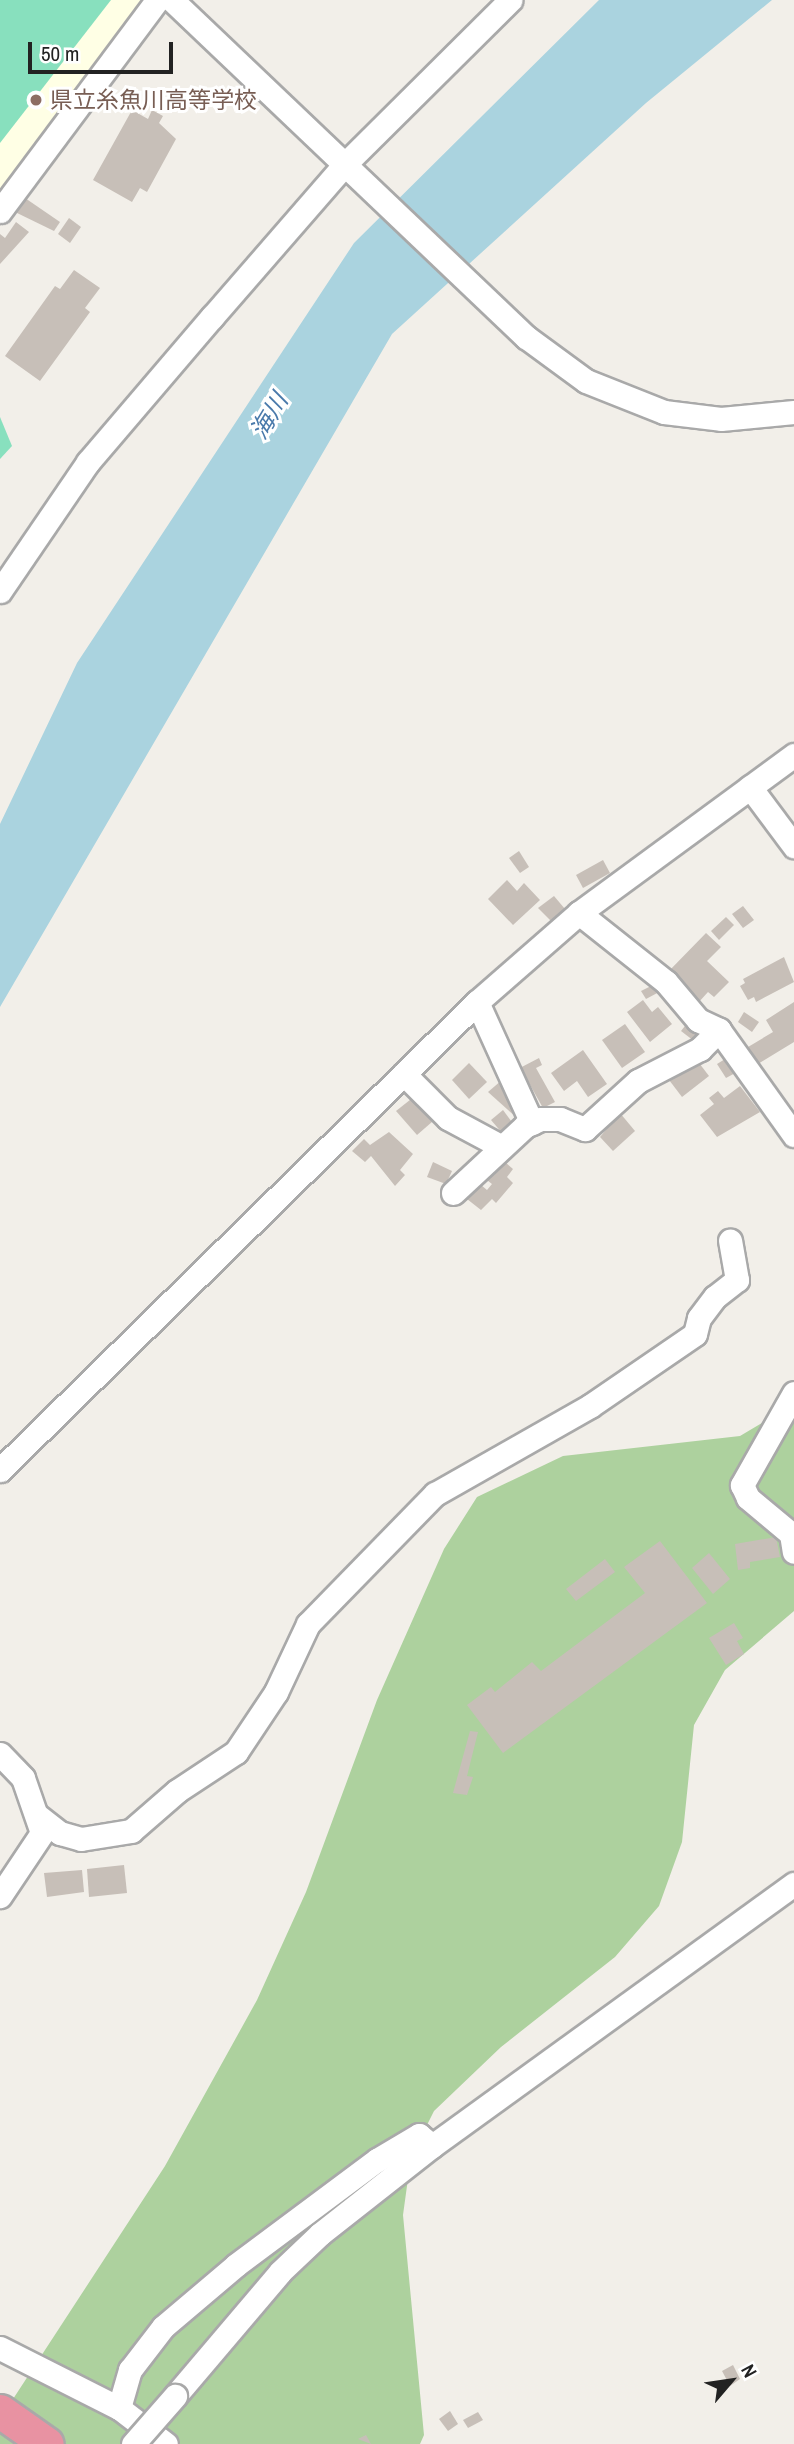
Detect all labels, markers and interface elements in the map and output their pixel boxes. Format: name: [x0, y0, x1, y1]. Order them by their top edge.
scale bar: [32, 28, 177, 72]
text: 50 m: [41, 39, 79, 68]
place label: 県立糸魚川高等学校: [50, 86, 257, 114]
marker: 県立糸魚川高等学校: [28, 92, 44, 108]
water label: 海川: [244, 388, 294, 444]
north arrow: [696, 2346, 766, 2416]
text: N: [735, 2360, 763, 2382]

